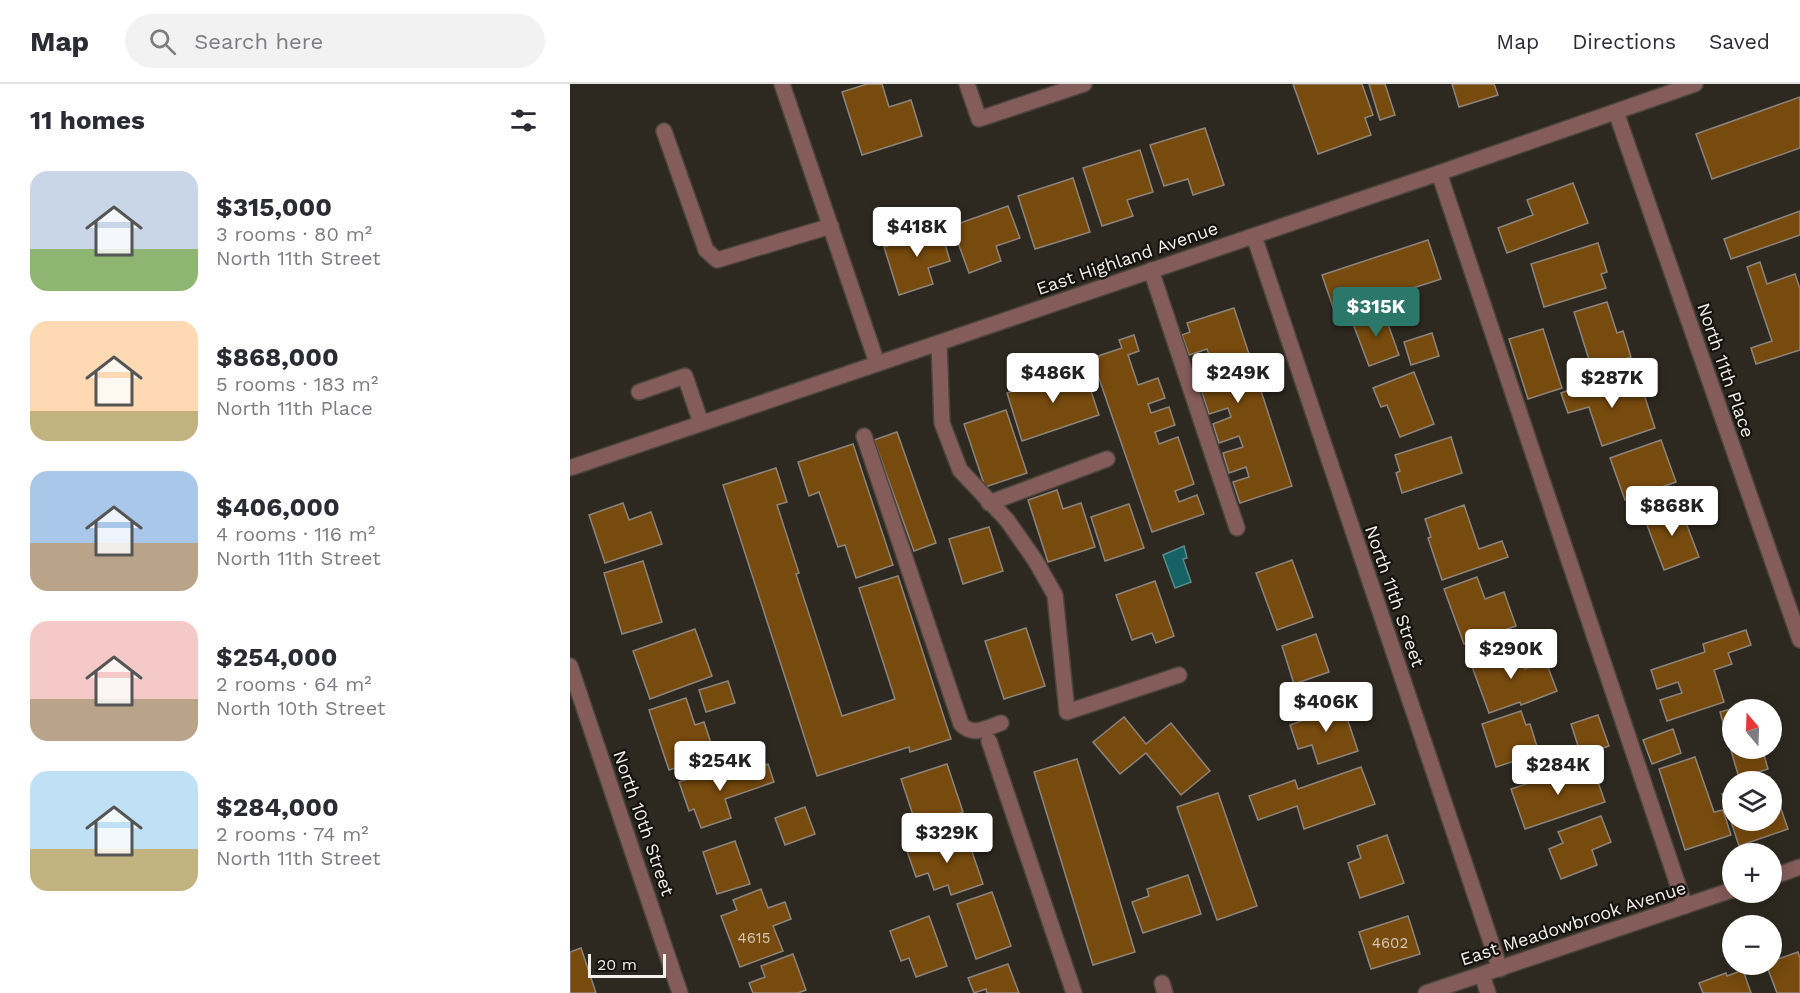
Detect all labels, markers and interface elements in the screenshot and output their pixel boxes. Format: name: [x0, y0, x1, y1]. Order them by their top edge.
search box: [125, 14, 545, 68]
text: Map: [30, 25, 89, 58]
icon: search: [146, 25, 179, 58]
text: Search here: [194, 29, 323, 54]
text: Map: [1496, 29, 1539, 54]
text: Directions: [1572, 29, 1676, 54]
text: Saved: [1709, 29, 1770, 54]
icon: filters: [507, 104, 540, 137]
text: 11 homes: [30, 105, 145, 135]
text: $315,000: [216, 192, 332, 222]
icon: home: [78, 195, 150, 267]
pin: $418K: [875, 207, 959, 258]
text: $418K: [887, 214, 947, 238]
street label: East Highland Avenue: [1033, 217, 1221, 299]
text: 3 rooms · 80 m²: [216, 222, 372, 246]
text: North 11th Street: [216, 246, 381, 270]
pin: $315K: [1334, 287, 1418, 338]
text: $315K: [1347, 294, 1405, 318]
street label: North 11th Place: [1693, 300, 1759, 440]
text: $868,000: [216, 342, 339, 372]
icon: home: [78, 345, 150, 417]
pin: $486K: [1011, 353, 1095, 404]
pin: $249K: [1196, 353, 1280, 404]
pin: $287K: [1570, 358, 1654, 409]
text: $486K: [1021, 360, 1085, 384]
text: $249K: [1206, 360, 1270, 384]
text: $287K: [1581, 365, 1643, 389]
text: 5 rooms · 183 m²: [216, 372, 378, 396]
text: North 11th Place: [216, 396, 373, 420]
pin: $868K: [1630, 486, 1714, 537]
text: $406,000: [216, 492, 340, 522]
text: $868K: [1640, 493, 1704, 517]
icon: home: [78, 495, 150, 567]
text: 4 rooms · 116 m²: [216, 522, 375, 546]
street label: North 11th Street: [1361, 523, 1429, 670]
text: North 11th Street: [216, 546, 381, 570]
pin: $290K: [1469, 629, 1553, 680]
text: $290K: [1479, 636, 1543, 660]
text: $254,000: [216, 642, 338, 672]
icon: home: [78, 645, 150, 717]
text: 2 rooms · 64 m²: [216, 672, 372, 696]
pin: $406K: [1284, 682, 1368, 733]
text: $406K: [1294, 689, 1358, 713]
text: North 10th Street: [216, 696, 385, 720]
north arrow: [1722, 699, 1782, 759]
map controls: [1722, 699, 1782, 975]
pin: $254K: [678, 741, 762, 792]
pin: $284K: [1516, 745, 1600, 796]
street label: North 10th Street: [609, 748, 679, 899]
text: $254K: [688, 748, 752, 772]
text: $284K: [1526, 752, 1590, 776]
button: layers: [1722, 771, 1782, 831]
text: $284,000: [216, 792, 339, 822]
icon: home: [78, 795, 150, 867]
pin: $329K: [905, 813, 989, 864]
text: $329K: [916, 820, 978, 844]
text: 2 rooms · 74 m²: [216, 822, 369, 846]
button: +: [1722, 843, 1782, 903]
text: North 11th Street: [216, 846, 381, 870]
street label: East Meadowbrook Avenue: [1457, 876, 1689, 970]
button: −: [1722, 915, 1782, 975]
house number: 4615: [738, 929, 770, 947]
house number: 4602: [1372, 934, 1408, 952]
scale bar: [588, 951, 666, 978]
text: 20 m: [597, 955, 637, 974]

